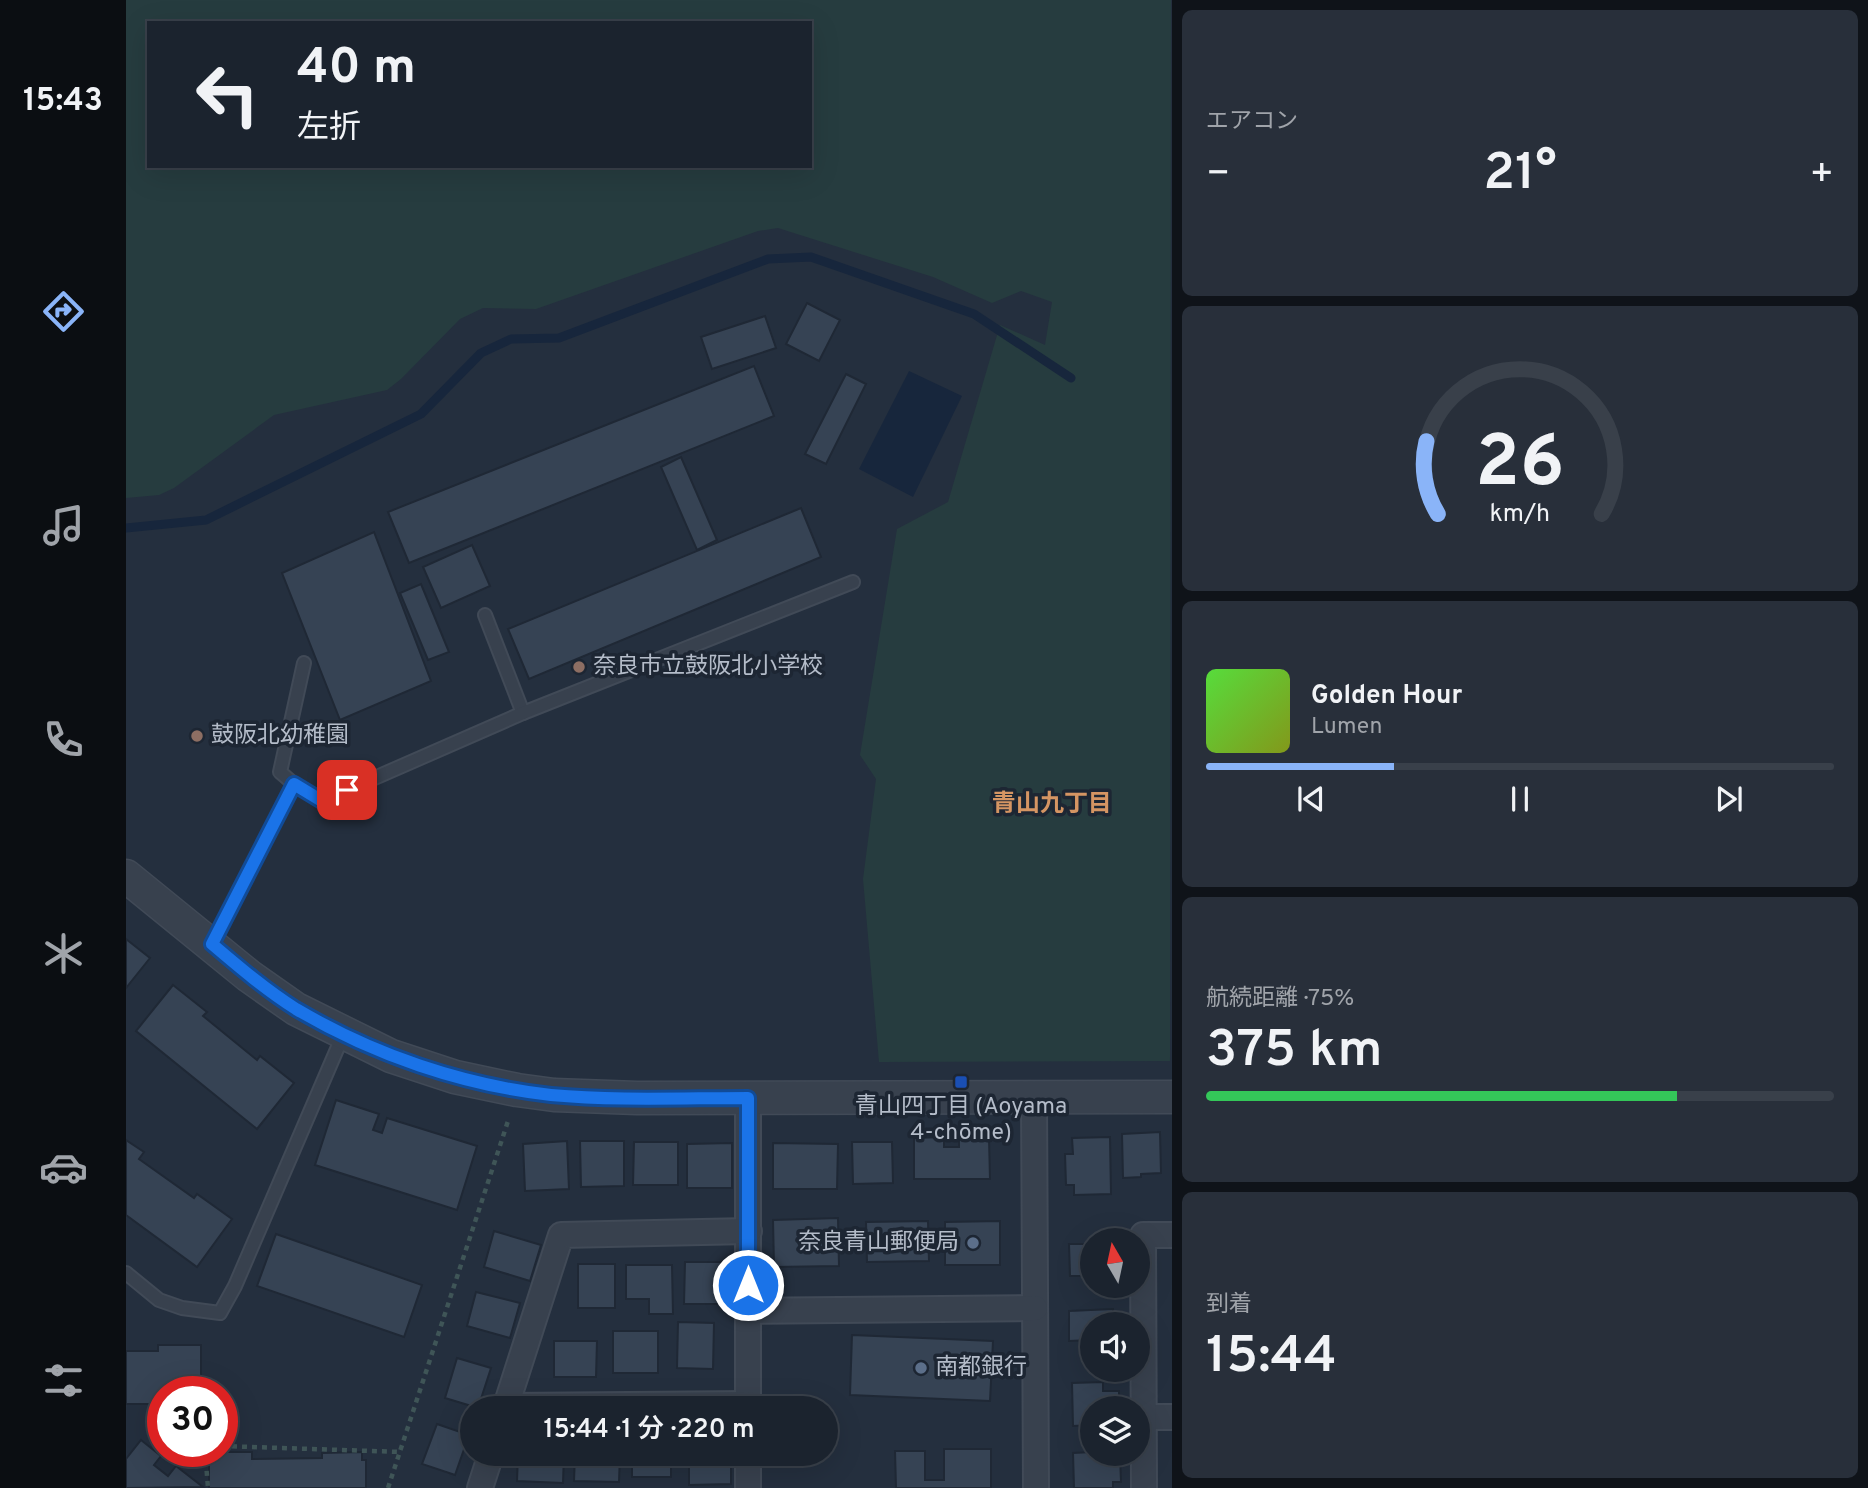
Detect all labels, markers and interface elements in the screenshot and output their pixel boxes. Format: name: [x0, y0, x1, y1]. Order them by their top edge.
text: 40 m: [297, 39, 416, 101]
icon: left: [182, 49, 273, 140]
text: 15:43: [23, 82, 103, 122]
text: エアコン: [1206, 108, 1298, 137]
text: 左折: [297, 109, 361, 149]
text: 21°: [1483, 142, 1557, 208]
text: −: [1206, 151, 1231, 200]
text: +: [1809, 151, 1834, 200]
icon: directions: [39, 287, 88, 336]
text: 26: [1475, 421, 1565, 513]
text: km/h: [1490, 499, 1550, 531]
icon: music: [39, 501, 88, 550]
place label: 奈良市立鼓阪北小学校: [593, 653, 823, 682]
marker: 奈良市立鼓阪北小学校: [571, 659, 587, 675]
text: Golden Hour: [1311, 680, 1462, 713]
text: Lumen: [1311, 713, 1382, 742]
icon: phone: [39, 715, 88, 764]
place label: 鼓阪北幼稚園: [211, 722, 349, 751]
marker: 鼓阪北幼稚園: [189, 728, 205, 744]
pin: [317, 760, 377, 820]
icon: arrive: [328, 771, 366, 809]
icon: previous: [1292, 780, 1330, 818]
icon: pause: [1501, 780, 1539, 818]
icon: next: [1710, 780, 1748, 818]
district label: 青山九丁目: [992, 790, 1112, 820]
icon: climate: [39, 929, 88, 978]
text: 航続距離 · 75%: [1206, 985, 1354, 1014]
text: 375 km: [1206, 1019, 1383, 1085]
marker: 青山四丁目 (Aoyama 4-chōme): [953, 1074, 969, 1090]
place label: 青山四丁目 (Aoyama 4-chōme): [855, 1093, 1067, 1148]
icon: car: [39, 1143, 88, 1192]
north arrow: [1080, 1228, 1150, 1298]
map controls: [1080, 1228, 1150, 1466]
place label: 奈良青山郵便局: [798, 1229, 959, 1258]
marker: 奈良青山郵便局: [965, 1235, 981, 1251]
position arrow: [711, 1248, 785, 1322]
text: 到着: [1206, 1291, 1252, 1320]
button: sound: [1080, 1312, 1150, 1382]
text: 15:44: [1206, 1325, 1337, 1391]
place label: 南都銀行: [935, 1354, 1027, 1383]
icon: filters: [39, 1356, 88, 1405]
marker: 南都銀行: [913, 1360, 929, 1376]
speed limit sign: 30: [147, 1376, 238, 1467]
button: layers: [1080, 1396, 1150, 1466]
text: 15:44 · 1 分 · 220 m: [543, 1414, 755, 1447]

